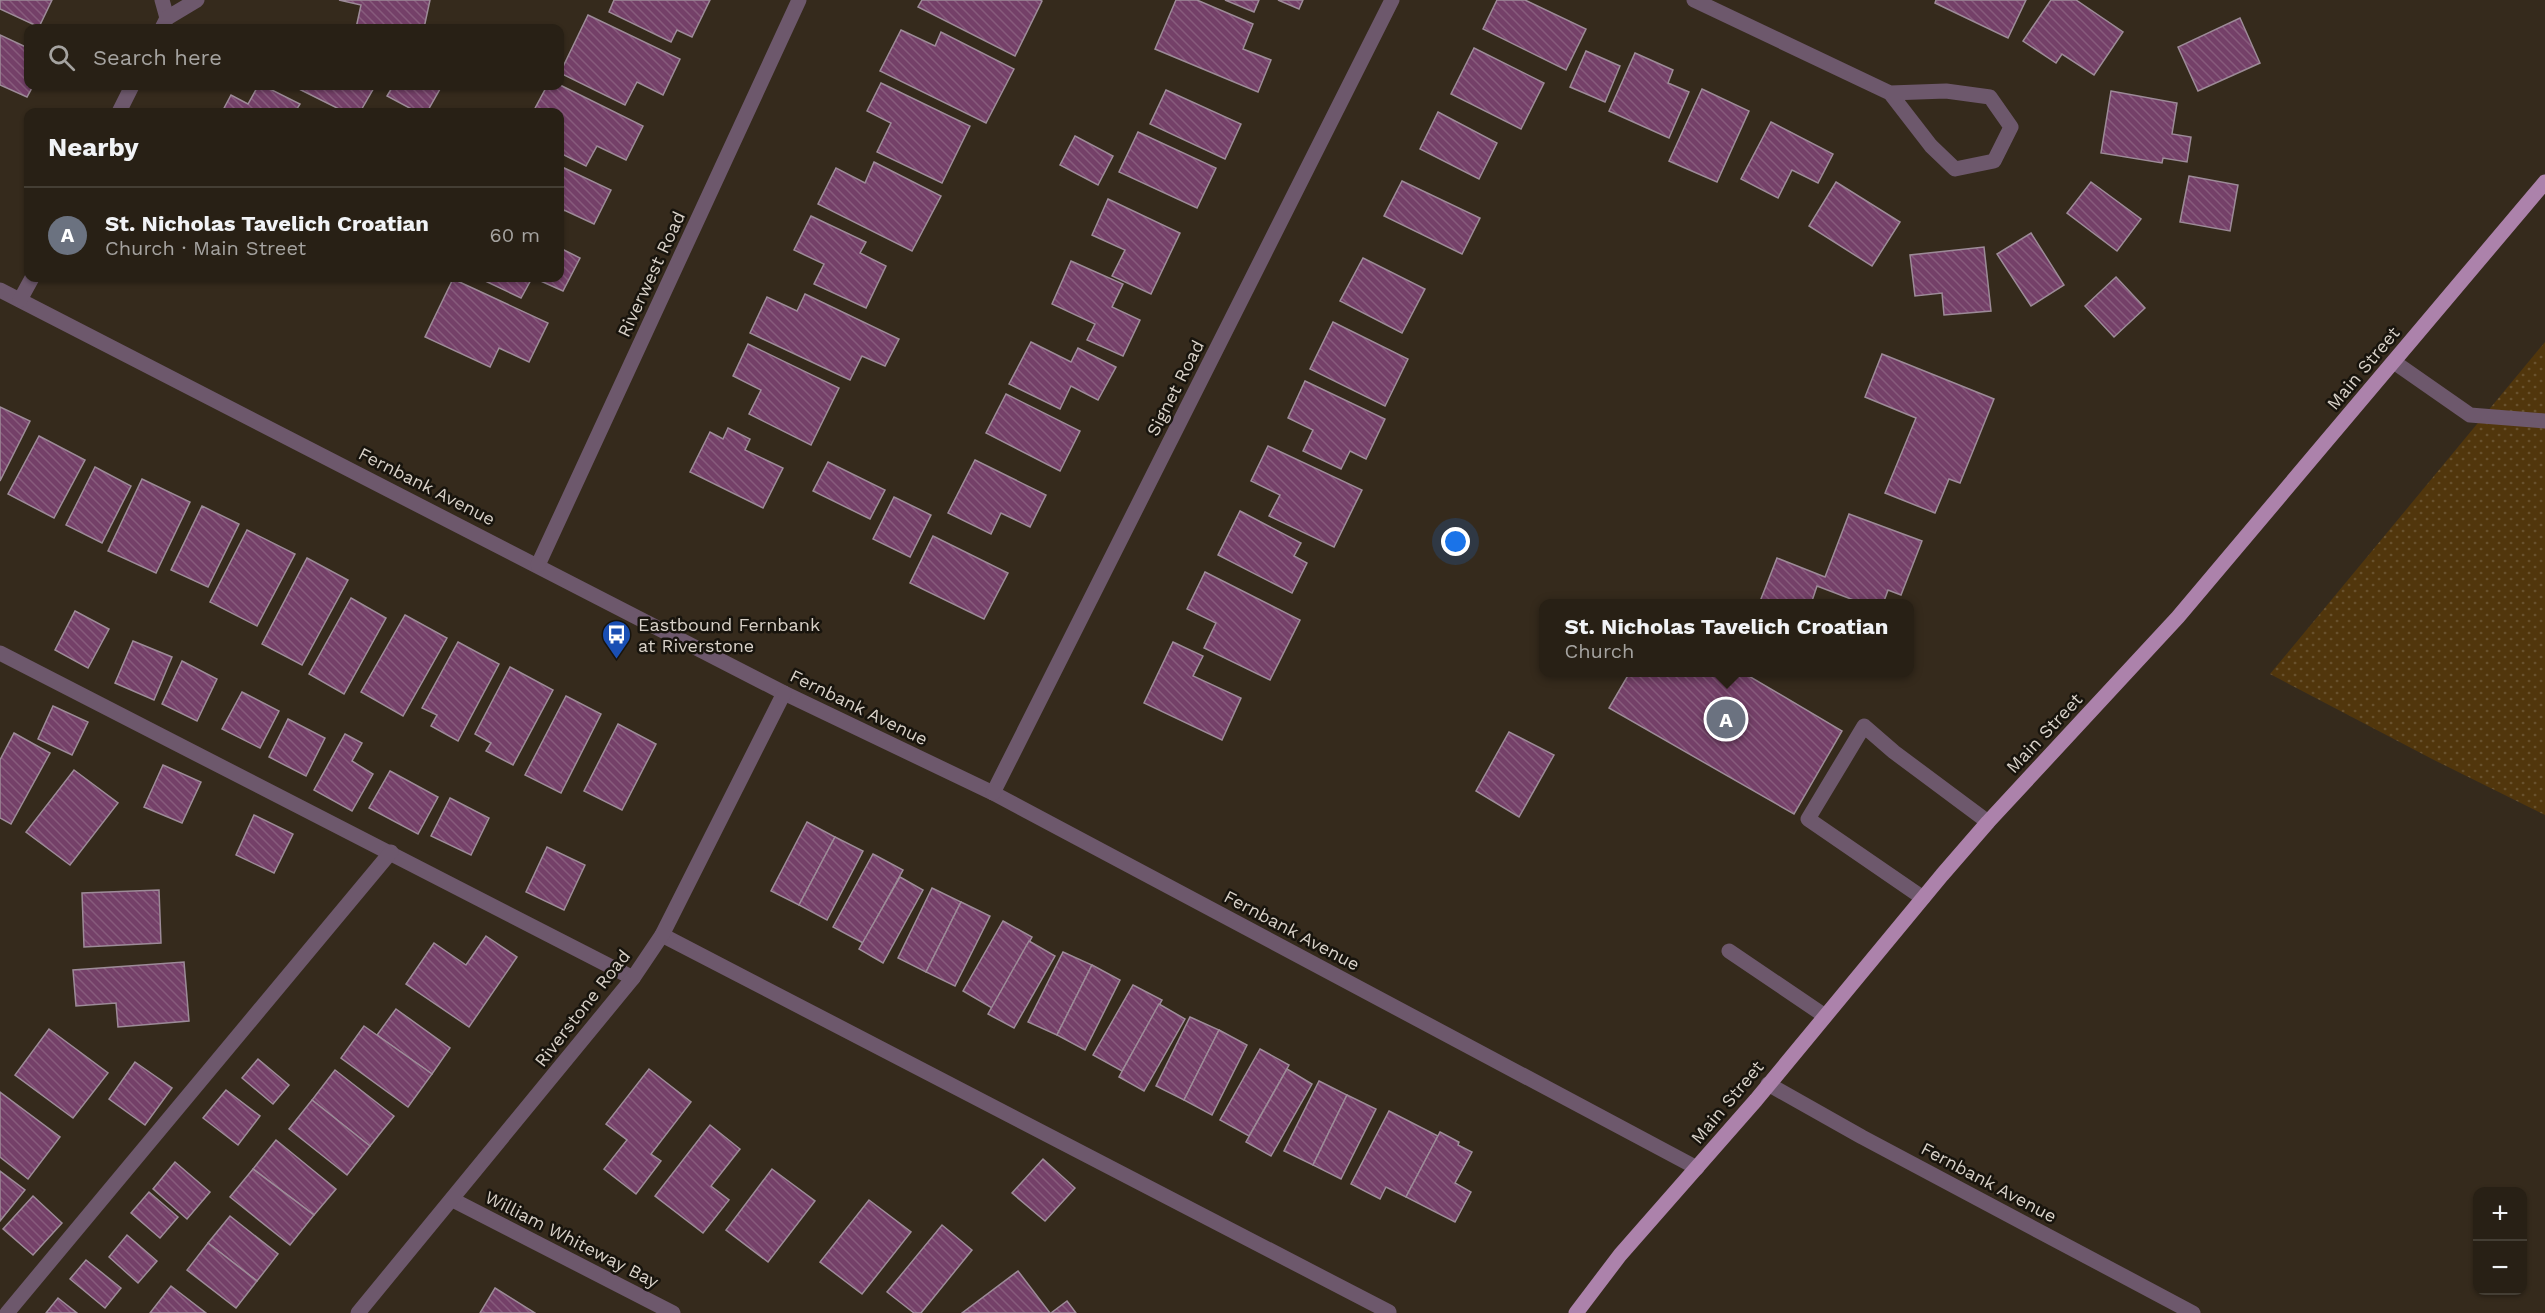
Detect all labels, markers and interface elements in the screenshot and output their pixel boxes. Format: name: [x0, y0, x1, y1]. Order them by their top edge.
search box: [24, 24, 564, 90]
icon: search: [45, 41, 78, 74]
text: Search here: [93, 45, 222, 70]
text: Nearby: [48, 132, 139, 162]
street label: Riverwest Road: [613, 208, 689, 340]
text: St. Nicholas Tavelich Croatian: [105, 211, 429, 236]
text: A: [61, 223, 74, 247]
text: 60 m: [490, 223, 540, 247]
text: Church · Main Street: [105, 236, 306, 260]
street label: Main Street: [2322, 322, 2404, 414]
street label: Signet Road: [1142, 337, 1208, 439]
street label: Fernbank Avenue: [355, 443, 499, 529]
your location: [1441, 527, 1470, 556]
popup: [1539, 599, 1914, 677]
place label: Eastbound Fernbank at Riverstone: [638, 614, 820, 656]
text: St. Nicholas Tavelich Croatian: [1565, 614, 1889, 639]
bus stop icon: Eastbound Fernbank at Riverstone: [601, 618, 633, 660]
text: Church: [1565, 639, 1634, 663]
street label: Fernbank Avenue: [787, 665, 931, 749]
street label: Main Street: [2002, 688, 2087, 777]
pin: A: [1706, 696, 1746, 742]
street label: Fernbank Avenue: [1221, 885, 1363, 975]
street label: Riverstone Road: [530, 945, 634, 1071]
street label: Main Street: [1686, 1056, 1768, 1148]
street label: Fernbank Avenue: [1918, 1137, 2060, 1227]
street label: William Whiteway Bay: [482, 1186, 663, 1292]
map controls: [2473, 1187, 2527, 1295]
button: +: [2473, 1187, 2527, 1241]
button: −: [2473, 1241, 2527, 1295]

